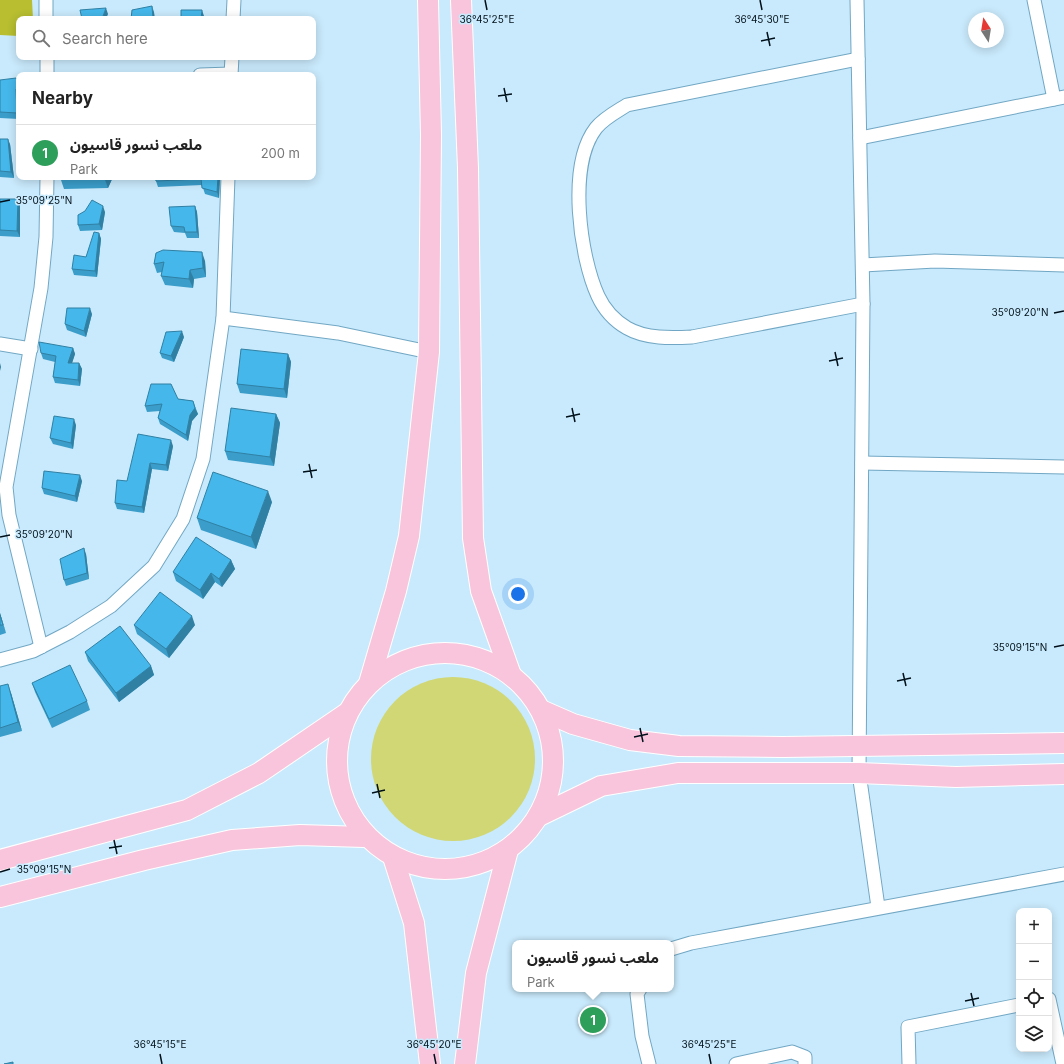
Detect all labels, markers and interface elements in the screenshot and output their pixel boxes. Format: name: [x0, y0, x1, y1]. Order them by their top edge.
north arrow: [968, 12, 1004, 48]
text: 36°45'25"E: [460, 13, 514, 25]
text: 36°45'30"E: [734, 13, 790, 25]
search box: [16, 16, 316, 60]
icon: search: [30, 27, 52, 49]
text: Search here: [62, 29, 148, 48]
text: Nearby: [32, 88, 93, 108]
text: ملعب نسور قاسيون: [70, 135, 202, 154]
text: 1: [42, 145, 48, 161]
text: 200 m: [261, 145, 300, 161]
text: Park: [70, 161, 98, 177]
text: 35°09'25"N: [16, 194, 72, 206]
text: 35°09'20"N: [992, 306, 1048, 318]
text: 35°09'20"N: [16, 528, 72, 540]
your location: [508, 584, 528, 604]
text: 35°09'15"N: [993, 641, 1047, 653]
text: 35°09'15"N: [17, 863, 71, 875]
map controls: [1016, 908, 1052, 1052]
button: +: [1016, 908, 1052, 944]
popup: [512, 940, 674, 992]
button: −: [1016, 944, 1052, 980]
text: ملعب نسور قاسيون: [527, 948, 659, 967]
text: Park: [527, 974, 555, 990]
button: locate: [1016, 980, 1052, 1016]
pin: 1: [580, 1005, 606, 1035]
button: layers: [1016, 1016, 1052, 1052]
text: 36°45'15"E: [134, 1038, 186, 1050]
text: 36°45'20"E: [406, 1038, 462, 1050]
text: 36°45'25"E: [682, 1038, 736, 1050]

